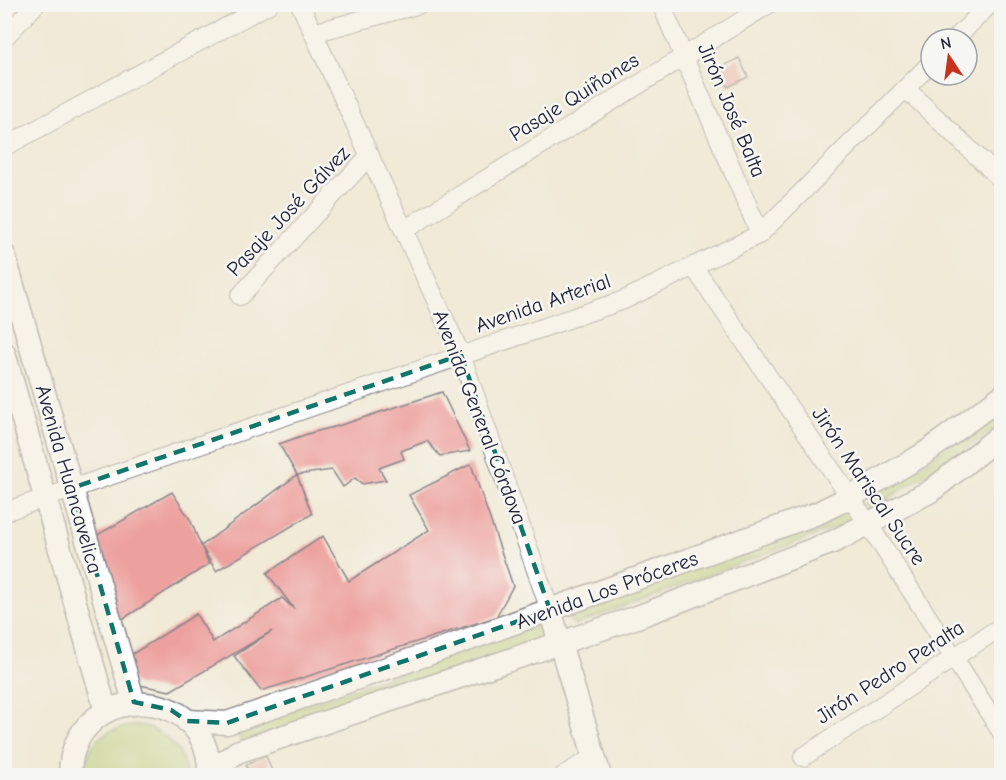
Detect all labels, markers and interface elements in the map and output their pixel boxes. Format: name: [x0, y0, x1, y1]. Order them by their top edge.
north arrow: [919, 27, 979, 87]
text: N: [939, 33, 953, 53]
street label: Jirón José Balta: [693, 39, 771, 181]
street label: Pasaje Quiñones: [505, 48, 643, 146]
street label: Pasaje José Gálvez: [222, 141, 354, 281]
street label: Avenida Arterial: [472, 269, 614, 337]
street label: Avenida General Córdova: [428, 307, 532, 527]
street label: Avenida Huancavelica: [31, 382, 107, 576]
street label: Jirón Mariscal Sucre: [807, 402, 931, 570]
street label: Avenida Los Próceres: [513, 546, 701, 634]
street label: Jirón Pedro Peralta: [812, 615, 968, 729]

